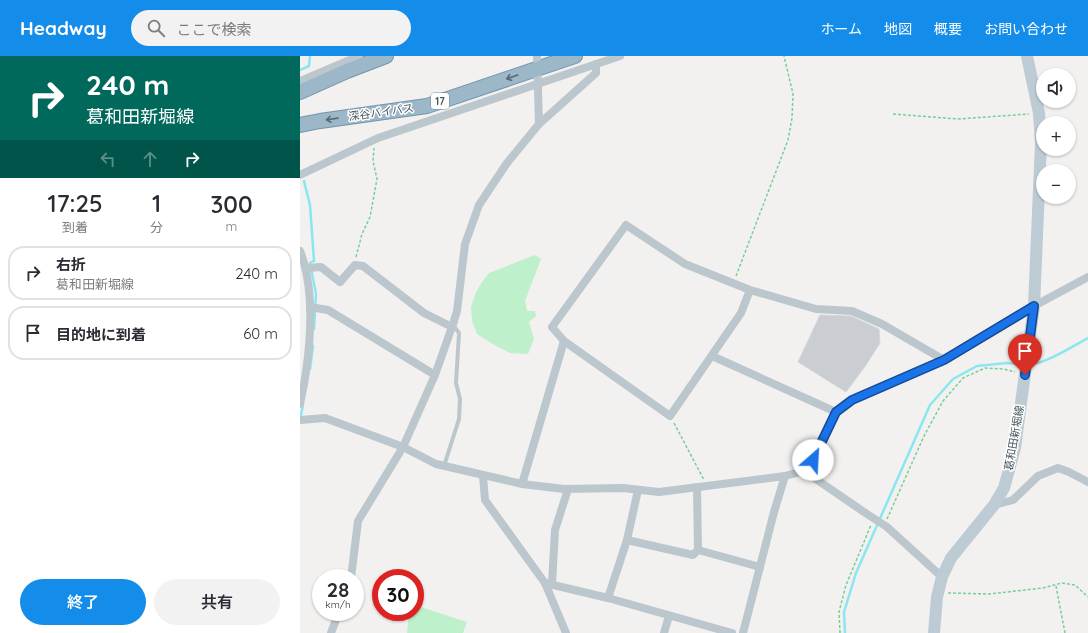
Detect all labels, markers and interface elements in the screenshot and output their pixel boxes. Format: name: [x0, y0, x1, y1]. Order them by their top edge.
search box: [131, 10, 411, 46]
text: Headway: [20, 16, 107, 40]
icon: search: [145, 17, 167, 39]
text: ここで検索: [177, 20, 252, 39]
text: ホーム: [820, 20, 862, 38]
text: 地図: [884, 20, 912, 38]
text: 概要: [934, 20, 962, 38]
text: お問い合わせ: [984, 20, 1068, 38]
text: 240 m: [86, 67, 169, 102]
map controls: [1036, 68, 1076, 204]
button: sound: [1036, 68, 1076, 108]
icon: right: [20, 72, 72, 124]
one-way arrow: [505, 74, 518, 81]
road number: 17: [431, 93, 449, 109]
street label: 深谷バイパス: [347, 100, 415, 124]
text: 葛和田新堀線: [86, 105, 194, 128]
one-way arrow: [325, 115, 338, 123]
button: +: [1036, 116, 1076, 156]
icon: left: [97, 148, 119, 170]
icon: ahead: [139, 148, 161, 170]
icon: right: [181, 148, 203, 170]
button: −: [1036, 164, 1076, 204]
text: 17:25: [47, 188, 103, 218]
text: 1: [152, 188, 161, 218]
text: 300: [211, 189, 253, 219]
text: m: [226, 218, 237, 234]
text: 到着: [62, 219, 88, 235]
text: 分: [150, 219, 163, 235]
text: 右折: [56, 255, 86, 274]
icon: right: [22, 262, 44, 284]
text: 240 m: [235, 264, 278, 283]
text: 葛和田新堀線: [56, 276, 134, 292]
icon: arrive: [22, 322, 44, 344]
text: 60 m: [243, 324, 278, 343]
text: 目的地に到着: [56, 325, 146, 344]
pin: [1008, 334, 1042, 375]
icon: arrive: [1014, 340, 1036, 362]
street label: 葛和田新堀線: [1001, 404, 1027, 472]
position arrow: [792, 439, 834, 481]
speed limit sign: 30: [372, 569, 424, 621]
text: 28: [327, 577, 349, 602]
button: 終了: [20, 579, 146, 625]
button: 共有: [154, 579, 280, 625]
text: km/h: [325, 598, 351, 611]

